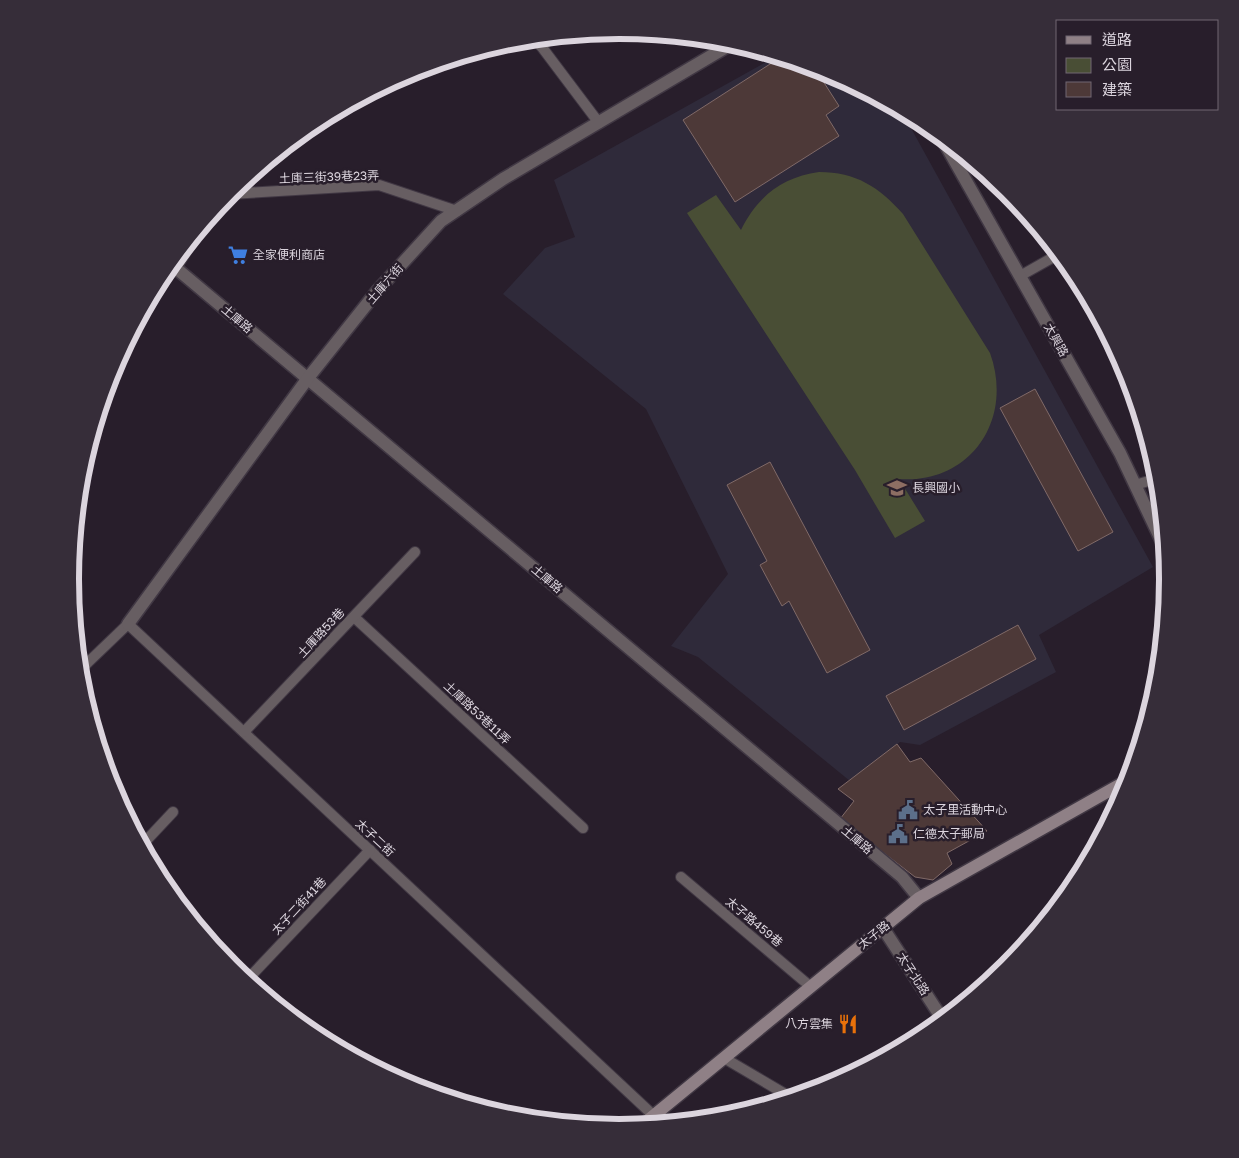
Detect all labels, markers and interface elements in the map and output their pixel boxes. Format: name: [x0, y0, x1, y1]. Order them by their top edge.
legend: [1056, 20, 1219, 110]
text: 道路: [1102, 30, 1132, 48]
text: 公園: [1102, 55, 1132, 73]
text: 建築: [1102, 80, 1132, 98]
street label: 土庫三街39巷23弄: [279, 167, 379, 186]
supermarket icon: 全家便利商店: [227, 244, 249, 266]
place label: 全家便利商店: [253, 247, 325, 262]
street label: 土庫六街: [363, 261, 406, 307]
street label: 土庫路: [219, 301, 256, 336]
street label: 太興路: [1041, 320, 1072, 359]
school or university icon: 長興國小: [886, 477, 908, 499]
place label: 長興國小: [912, 480, 960, 495]
street label: 土庫路: [529, 561, 566, 596]
street label: 土庫路53巷: [294, 605, 347, 660]
street label: 土庫路53巷11弄: [441, 678, 514, 747]
public building icon: 太子里活動中心: [897, 799, 919, 821]
place label: 太子里活動中心: [923, 802, 1007, 817]
street label: 太子二街: [353, 816, 398, 859]
street label: 土庫路: [839, 822, 876, 857]
public building icon: 仁德太子郵局: [887, 823, 909, 845]
place label: 仁德太子郵局: [913, 826, 985, 841]
street label: 太子二街41巷: [268, 874, 329, 938]
street label: 太子路459巷: [723, 894, 786, 950]
street label: 太子路: [855, 917, 892, 952]
street label: 太子北路: [894, 950, 933, 998]
restaurant icon: 八方雲集: [837, 1013, 859, 1035]
place label: 八方雲集: [785, 1016, 833, 1031]

